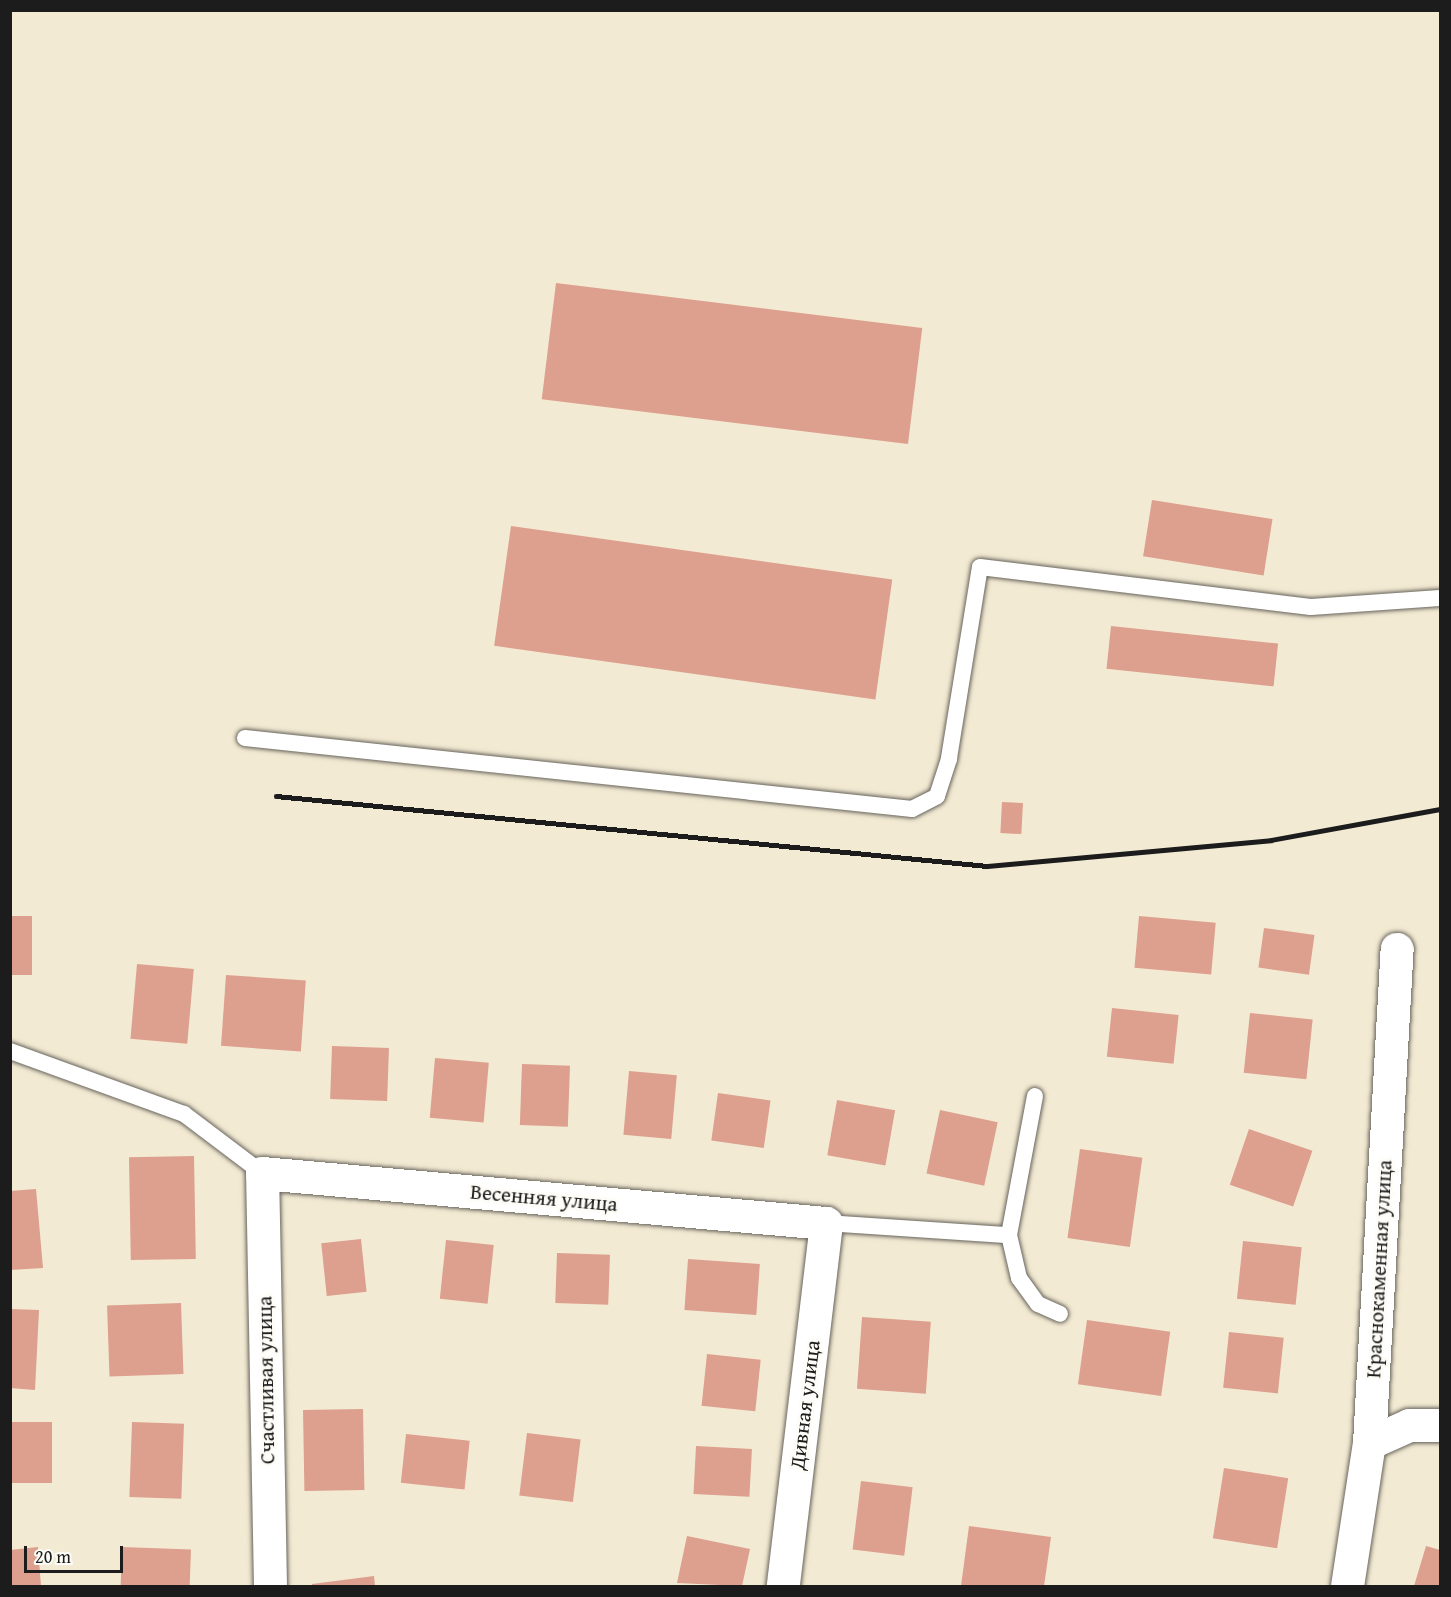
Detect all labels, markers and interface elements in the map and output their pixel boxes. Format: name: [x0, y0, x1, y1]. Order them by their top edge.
street label: Краснокаменная улица: [1361, 1159, 1397, 1379]
street label: Весенняя улица: [469, 1179, 619, 1217]
street label: Счастливая улица: [252, 1296, 280, 1464]
street label: Дивная улица: [785, 1339, 825, 1471]
scale bar: [27, 1534, 126, 1572]
text: 20 m: [35, 1543, 71, 1570]

